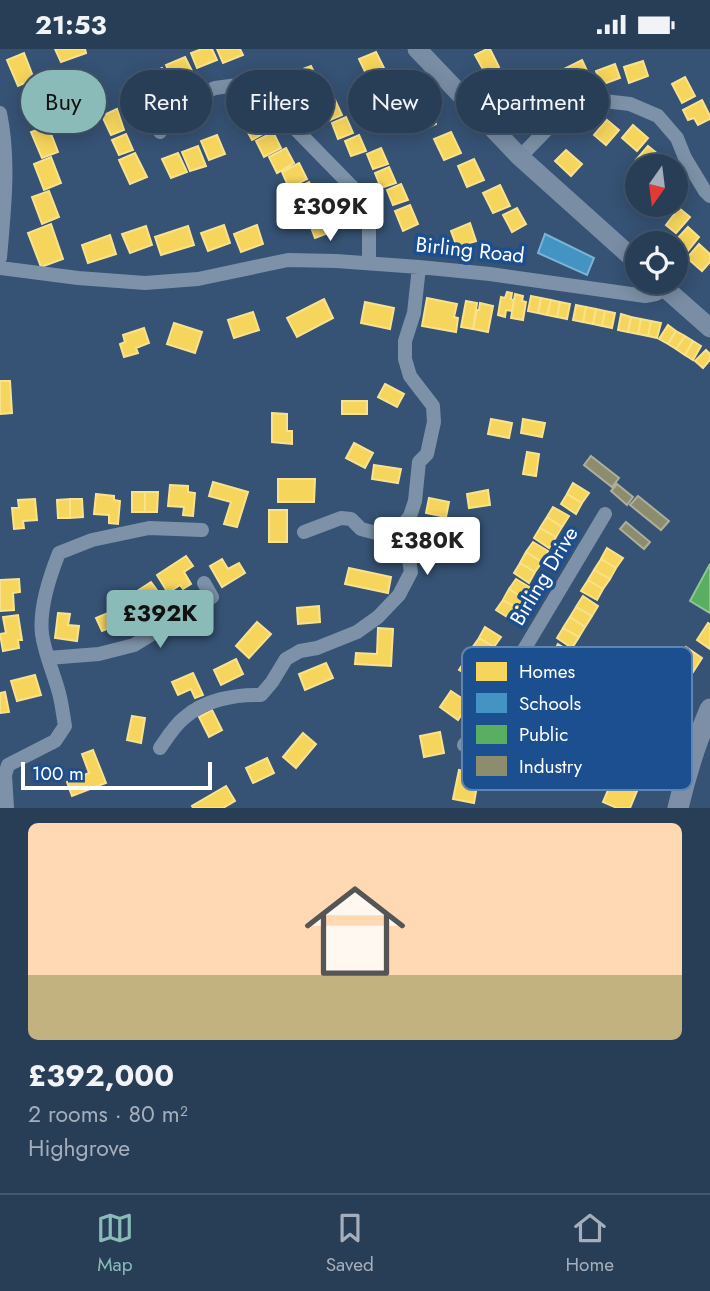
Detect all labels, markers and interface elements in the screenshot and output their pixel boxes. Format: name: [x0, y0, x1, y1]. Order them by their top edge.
text: 21:53: [35, 6, 107, 44]
chip: Buy: [21, 70, 106, 133]
chip: Rent: [120, 70, 212, 133]
chip: Filters: [226, 70, 334, 133]
chip: New: [348, 70, 442, 133]
chip: Apartment: [456, 70, 609, 133]
north arrow: [625, 154, 688, 217]
map controls: [625, 154, 688, 294]
pin: £309K: [281, 183, 379, 243]
text: £309K: [292, 189, 368, 223]
street label: Birling Road: [414, 229, 526, 271]
button: locate: [625, 231, 688, 294]
pin: £380K: [378, 517, 476, 577]
street label: Birling Drive: [503, 521, 585, 631]
text: £380K: [390, 523, 464, 557]
pin: £392K: [111, 591, 209, 650]
text: £392K: [123, 596, 197, 630]
legend: [462, 647, 692, 790]
text: Homes: [519, 658, 576, 685]
text: Schools: [519, 690, 582, 717]
text: Public: [519, 721, 568, 748]
text: Industry: [519, 753, 583, 780]
scale bar: [21, 759, 212, 791]
text: 100 m: [32, 760, 84, 787]
icon: home: [292, 868, 418, 994]
text: £392,000: [28, 1054, 174, 1097]
text: 2 rooms · 80 m²: [28, 1097, 188, 1131]
text: Highgrove: [28, 1131, 130, 1165]
tab: Map: [96, 1209, 134, 1278]
tab: Saved: [326, 1209, 374, 1278]
tab: Home: [566, 1209, 614, 1278]

